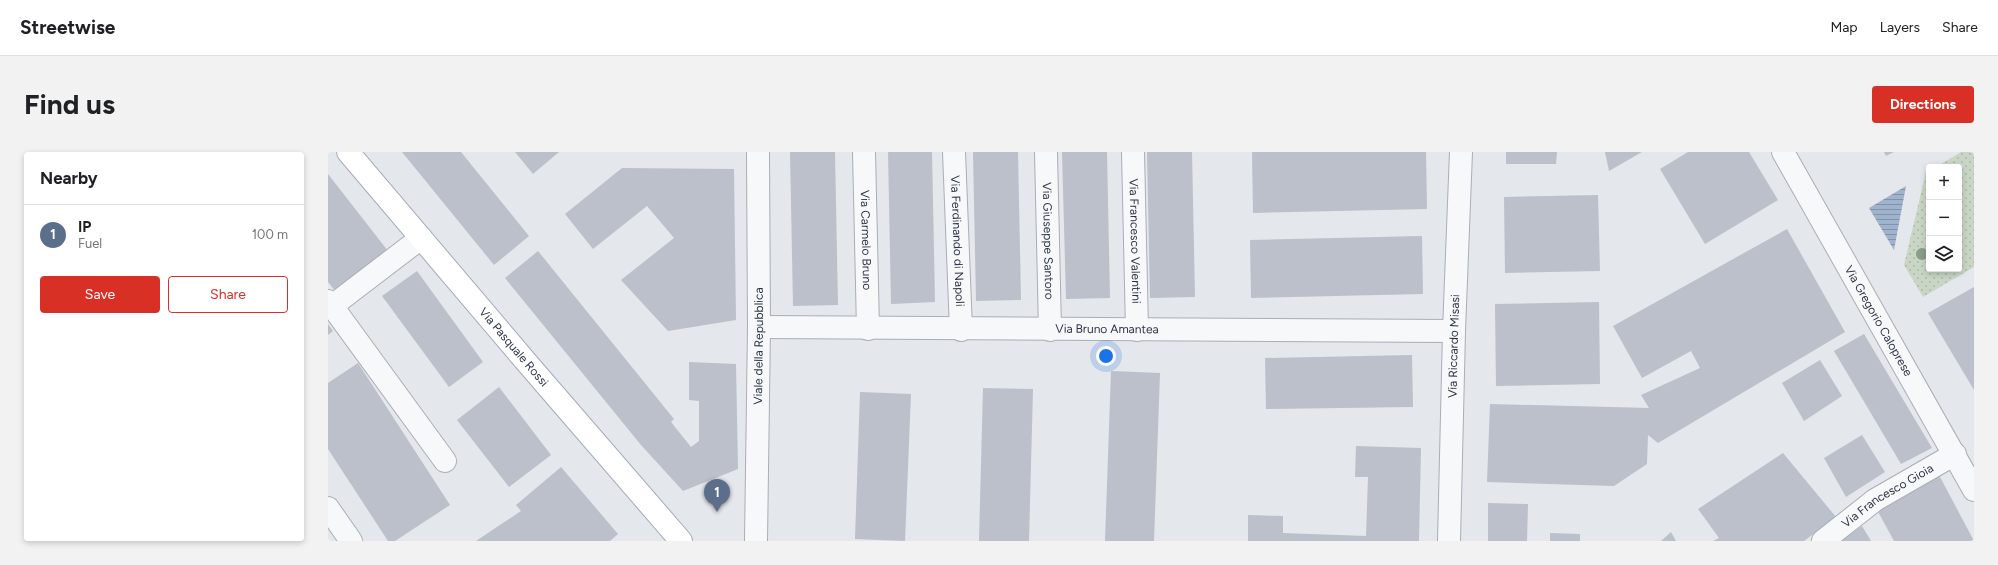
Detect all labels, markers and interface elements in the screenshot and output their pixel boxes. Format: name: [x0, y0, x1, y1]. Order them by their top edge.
text: Streetwise: [20, 16, 115, 39]
text: Map: [1830, 19, 1858, 36]
text: Layers: [1880, 19, 1920, 36]
text: Share: [1942, 19, 1978, 36]
button: Directions: [1872, 86, 1974, 123]
text: Find us: [24, 87, 115, 121]
map controls: [1926, 164, 1962, 272]
button: +: [1926, 164, 1962, 200]
text: Nearby: [40, 168, 98, 188]
street label: Via Ferdinando di Napoli: [948, 175, 967, 307]
street label: Via Francesco Valentini: [1127, 178, 1143, 304]
street label: Via Giuseppe Santoro: [1040, 182, 1056, 300]
street label: Via Carmelo Bruno: [858, 190, 874, 290]
button: −: [1926, 200, 1962, 236]
text: IP: [78, 218, 91, 236]
text: 1: [50, 227, 56, 242]
text: 100 m: [252, 227, 288, 242]
text: Fuel: [78, 236, 102, 251]
button: layers: [1926, 236, 1962, 272]
street label: Via Gregorio Caloprese: [1842, 263, 1916, 379]
button: Save: [40, 276, 160, 313]
button: Share: [168, 276, 288, 313]
street label: Viale della Repubblica: [751, 287, 766, 405]
street label: Via Riccardo Misasi: [1445, 294, 1462, 398]
street label: Via Pasquale Rossi: [476, 305, 551, 389]
street label: Via Bruno Amantea: [1055, 322, 1159, 336]
your location: [1096, 346, 1116, 366]
street label: Via Francesco Gioia: [1839, 461, 1936, 531]
pin: 1: [704, 479, 730, 512]

